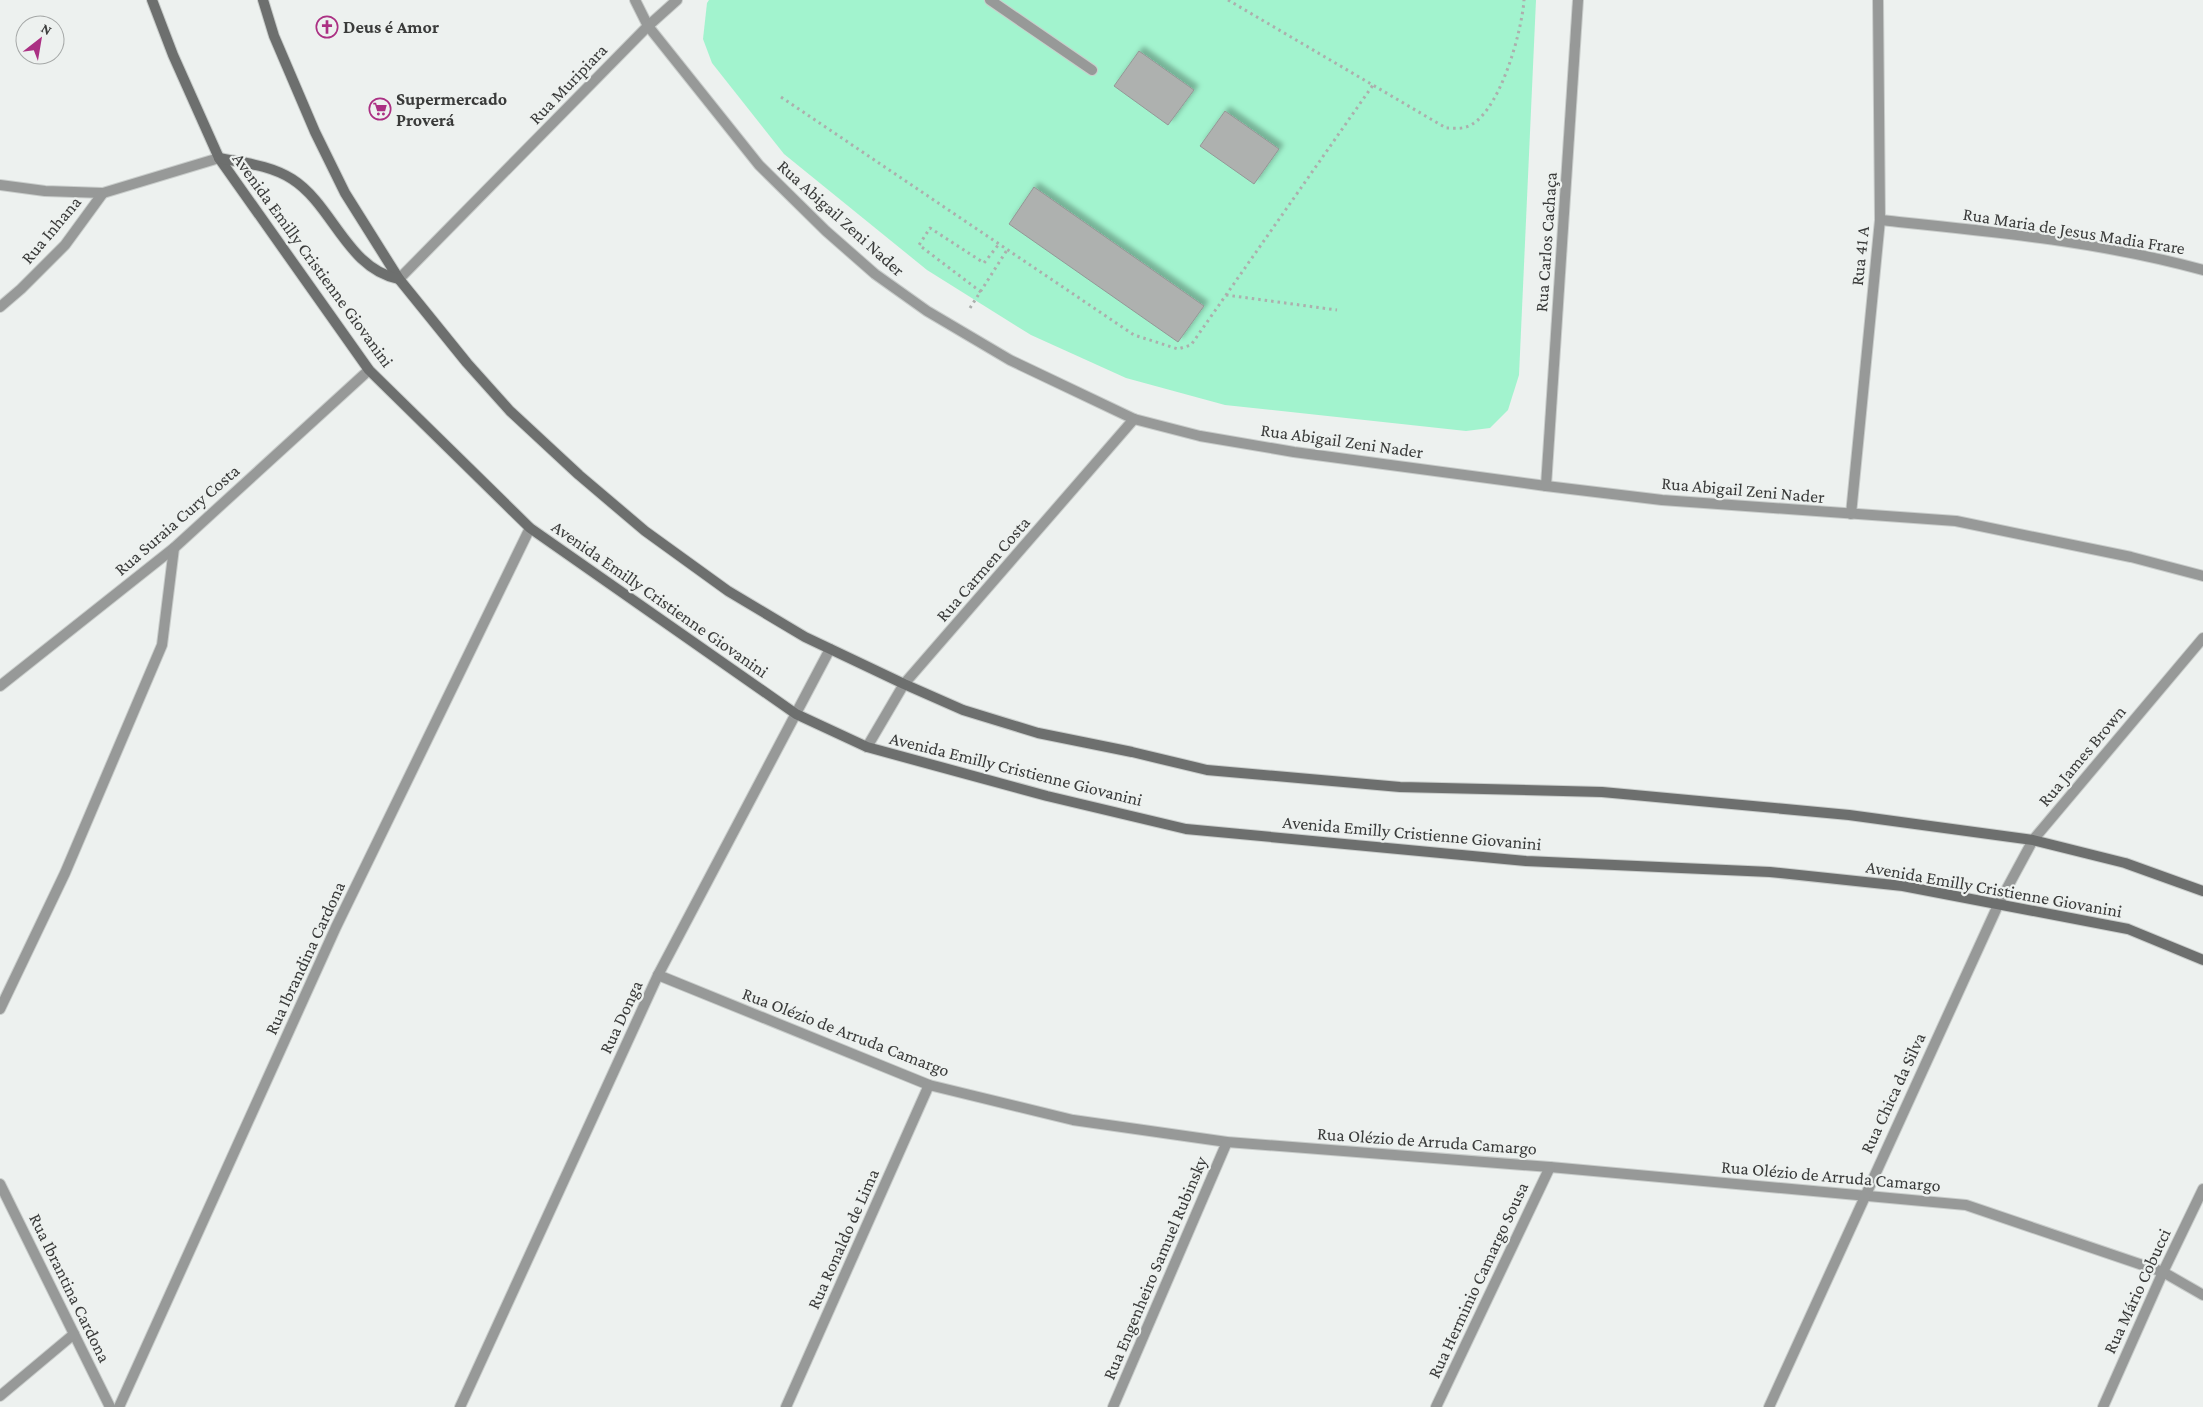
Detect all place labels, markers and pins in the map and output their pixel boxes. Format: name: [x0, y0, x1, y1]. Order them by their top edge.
church icon: Deus é Amor: [315, 15, 339, 39]
place label: Deus é Amor: [343, 17, 439, 37]
place label: Supermercado Proverá: [396, 89, 507, 130]
supermarket icon: Supermercado Proverá: [368, 97, 392, 121]

